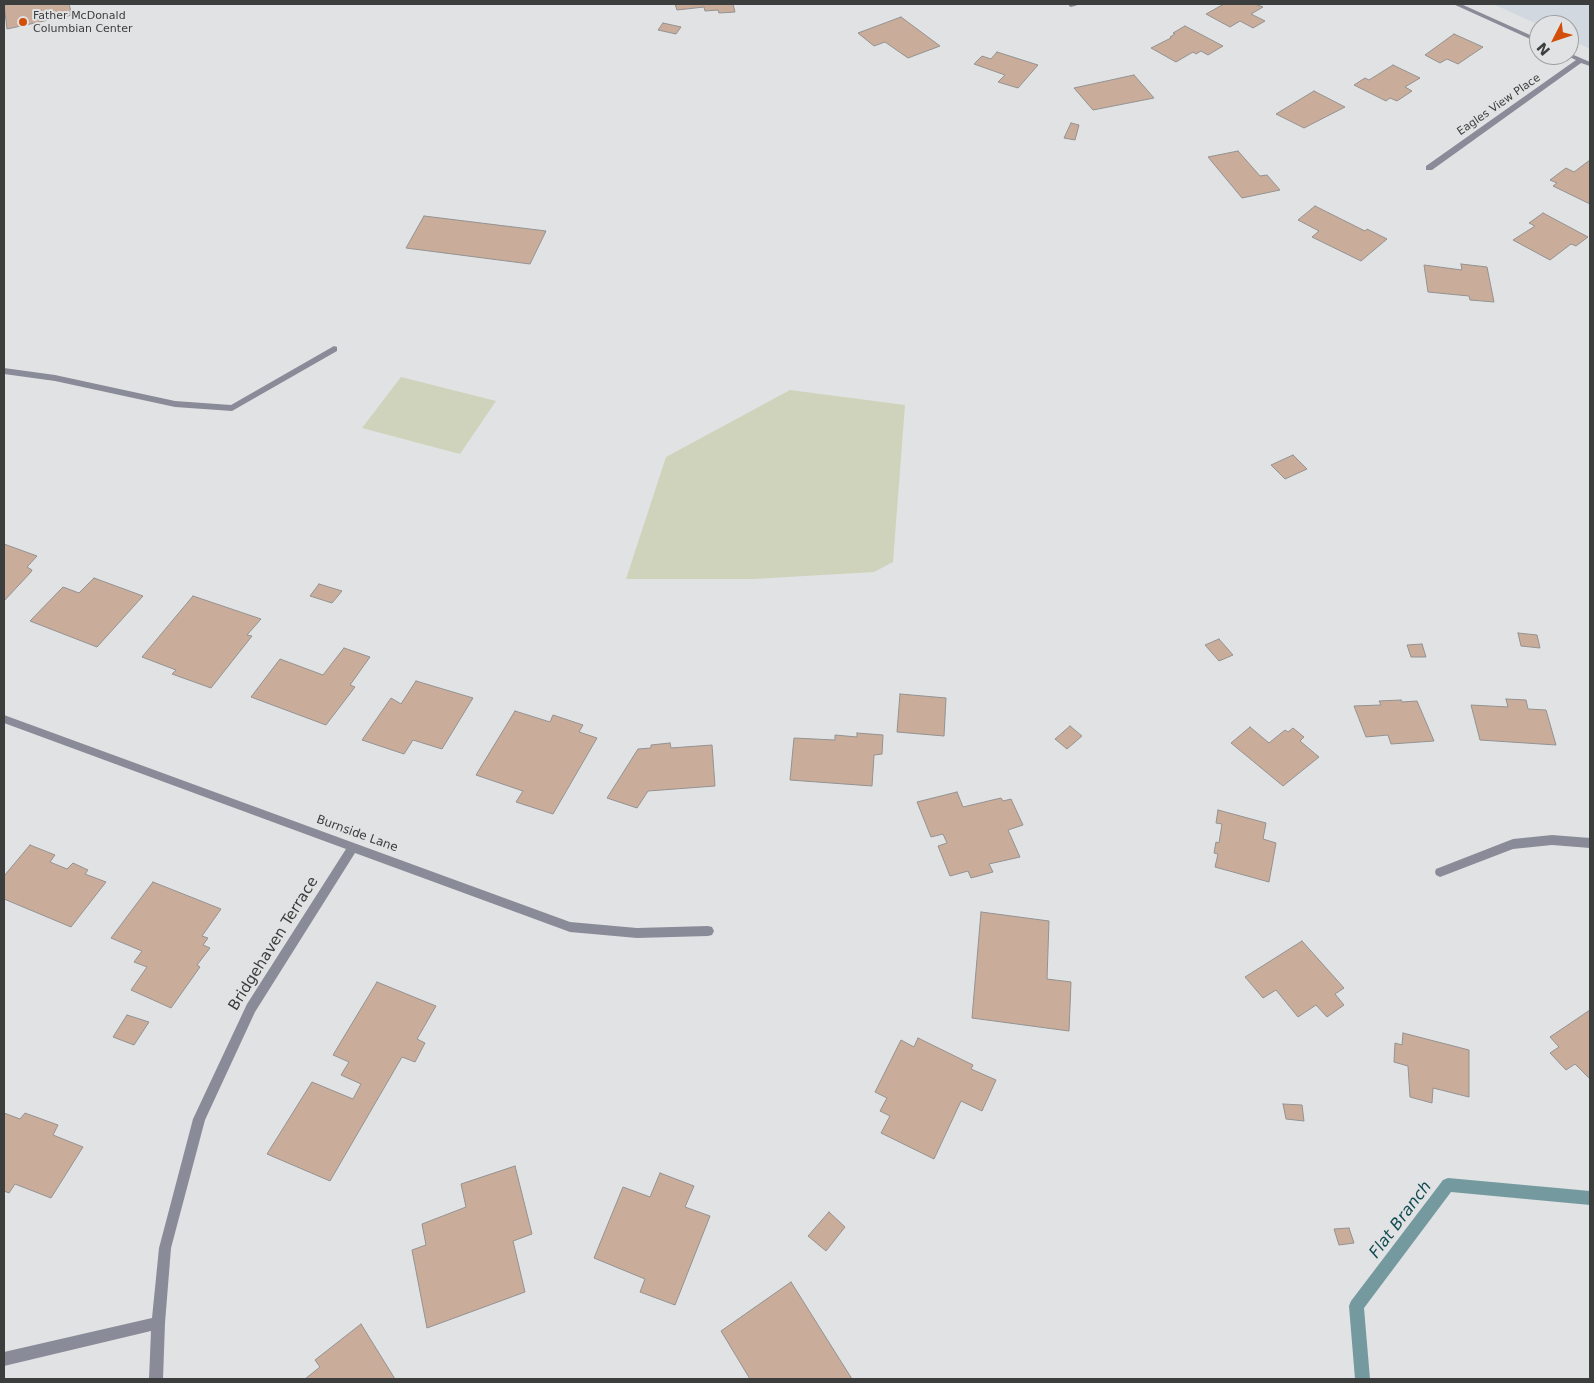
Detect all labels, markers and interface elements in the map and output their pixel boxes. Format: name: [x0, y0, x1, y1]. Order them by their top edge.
place label: Father McDonald Columbian Center: [33, 9, 132, 35]
north arrow: [1529, 15, 1579, 65]
marker: Father McDonald Columbian Center: [17, 16, 29, 28]
text: N: [1534, 40, 1553, 59]
street label: Eagles View Place: [1455, 71, 1543, 139]
street label: Burnside Lane: [314, 813, 400, 855]
street label: Bridgehaven Terrace: [225, 874, 323, 1014]
water label: Flat Branch: [1366, 1178, 1436, 1262]

